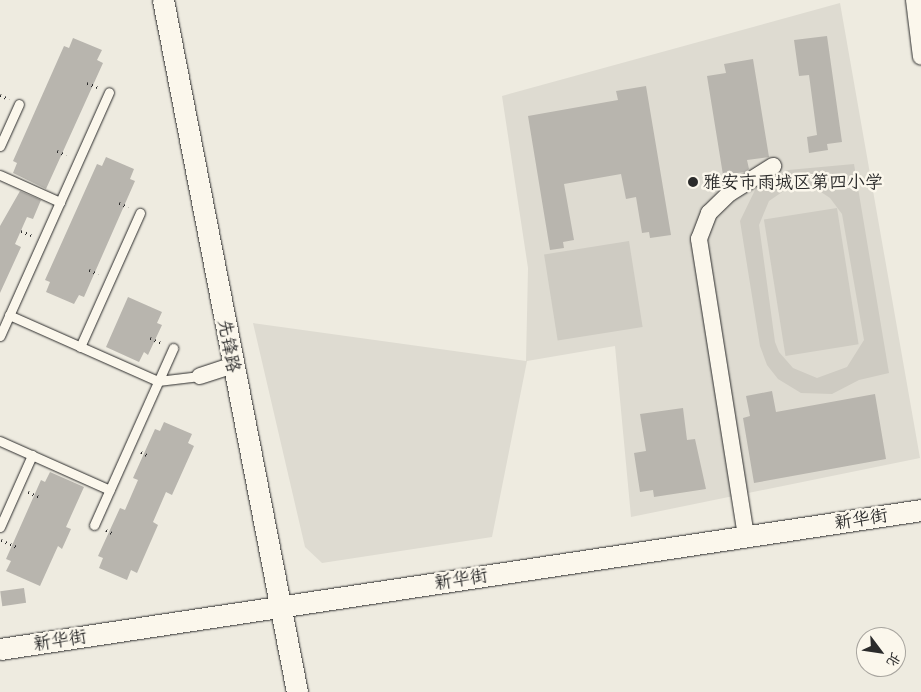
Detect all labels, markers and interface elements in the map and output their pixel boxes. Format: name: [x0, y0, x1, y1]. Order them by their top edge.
place label: 雅安市雨城区第四小学: [703, 171, 883, 193]
marker: 雅安市雨城区第四小学: [687, 176, 699, 188]
street label: 先锋路: [213, 317, 245, 375]
street label: 新华街: [833, 504, 889, 534]
street label: 新华街: [433, 564, 489, 594]
street label: 新华街: [32, 625, 88, 655]
north arrow: [856, 627, 906, 677]
text: 北: [879, 647, 908, 672]

